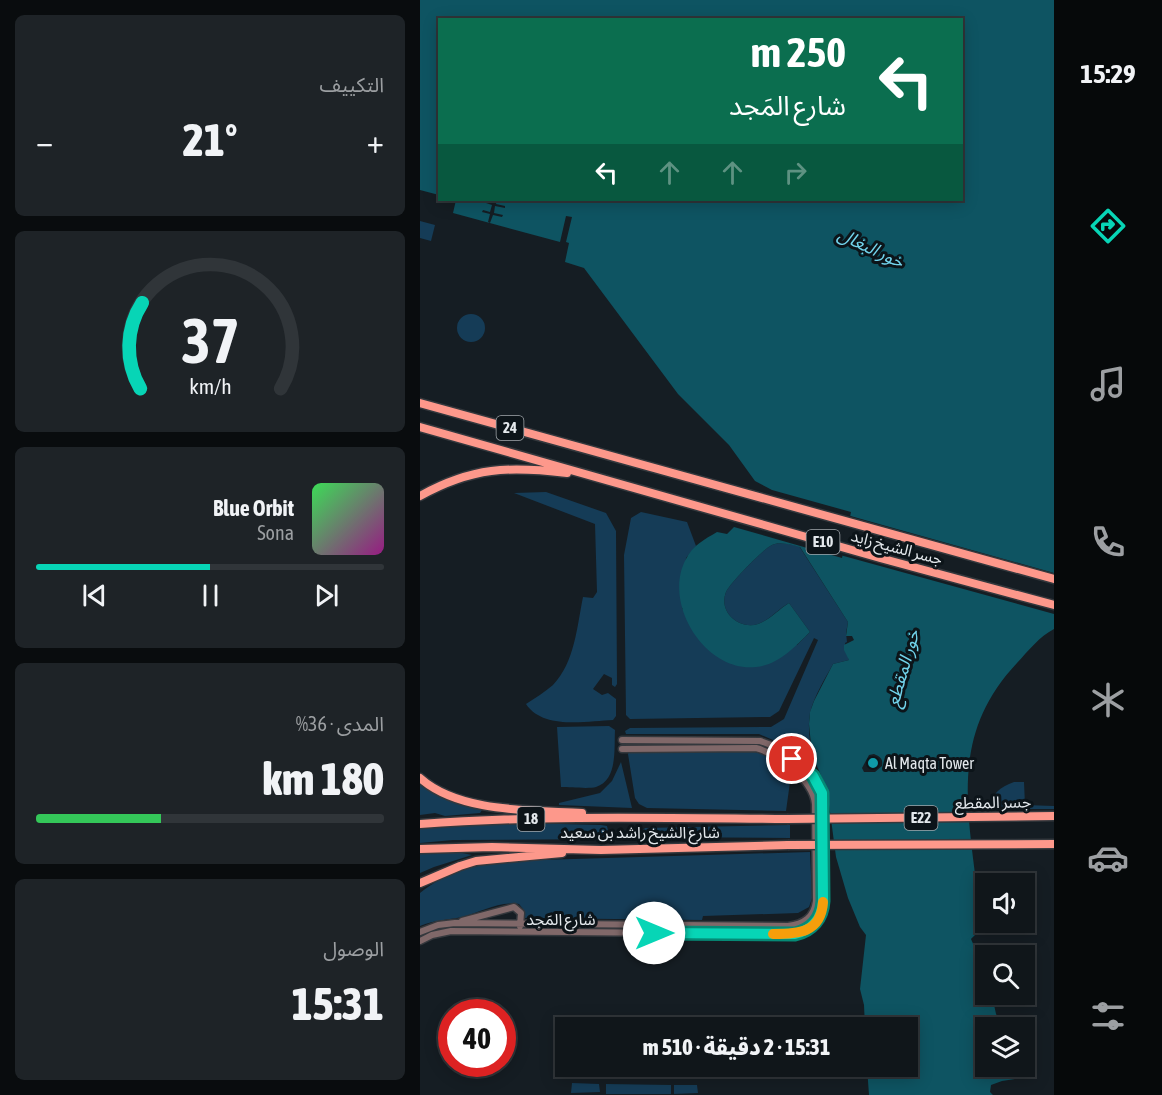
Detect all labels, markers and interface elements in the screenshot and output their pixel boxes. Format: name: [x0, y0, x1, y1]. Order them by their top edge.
text: 250 m: [751, 28, 846, 76]
icon: left: [867, 42, 945, 120]
text: 15:29: [1080, 58, 1136, 89]
text: التكييف: [320, 73, 384, 96]
text: شارع المَجد: [729, 90, 846, 121]
text: 21°: [183, 114, 237, 166]
text: −: [36, 122, 53, 160]
text: +: [367, 122, 384, 160]
icon: left: [590, 156, 623, 189]
icon: ahead: [653, 156, 686, 189]
icon: ahead: [716, 156, 749, 189]
icon: right: [779, 156, 812, 189]
icon: directions: [1087, 205, 1129, 247]
water label: خور البغال: [834, 223, 908, 273]
text: 37: [181, 305, 239, 376]
icon: music: [1087, 363, 1129, 405]
text: km/h: [189, 374, 231, 399]
road number: 24: [496, 416, 524, 440]
text: Blue Orbit: [213, 495, 294, 521]
text: Sona: [257, 521, 294, 544]
icon: phone: [1087, 521, 1129, 563]
street label: جسر الشيخ زايد: [848, 526, 945, 572]
road number: E10: [806, 530, 840, 554]
icon: previous: [78, 579, 111, 612]
icon: pause: [194, 579, 227, 612]
icon: next: [310, 579, 343, 612]
water label: خور المقطع: [881, 627, 927, 711]
icon: climate: [1087, 679, 1129, 721]
text: المدى · 36%: [296, 712, 384, 735]
pin: [766, 733, 817, 784]
icon: arrive: [775, 742, 808, 775]
text: 180 km: [262, 753, 384, 805]
place label: Al Maqta Tower: [885, 754, 974, 773]
marker: Al Maqta Tower: [866, 756, 880, 770]
street label: جسر المقطع: [955, 792, 1031, 816]
road number: E22: [904, 806, 938, 830]
road number: 18: [518, 807, 544, 831]
street label: شارع الشيخ راشد بن سعيد: [560, 823, 720, 845]
icon: car: [1087, 837, 1129, 879]
map controls: [975, 873, 1035, 1077]
button: sound: [975, 873, 1035, 933]
position arrow: [622, 901, 686, 965]
street label: شارع المَجد: [526, 910, 596, 932]
text: الوصول: [323, 937, 384, 960]
button: search: [975, 945, 1035, 1005]
text: 15:31: [291, 978, 384, 1030]
icon: filters: [1087, 995, 1129, 1037]
speed limit sign: 40: [438, 999, 516, 1077]
button: layers: [975, 1017, 1035, 1077]
text: 15:31 · 2 دقيقة · 510 m: [643, 1034, 830, 1060]

